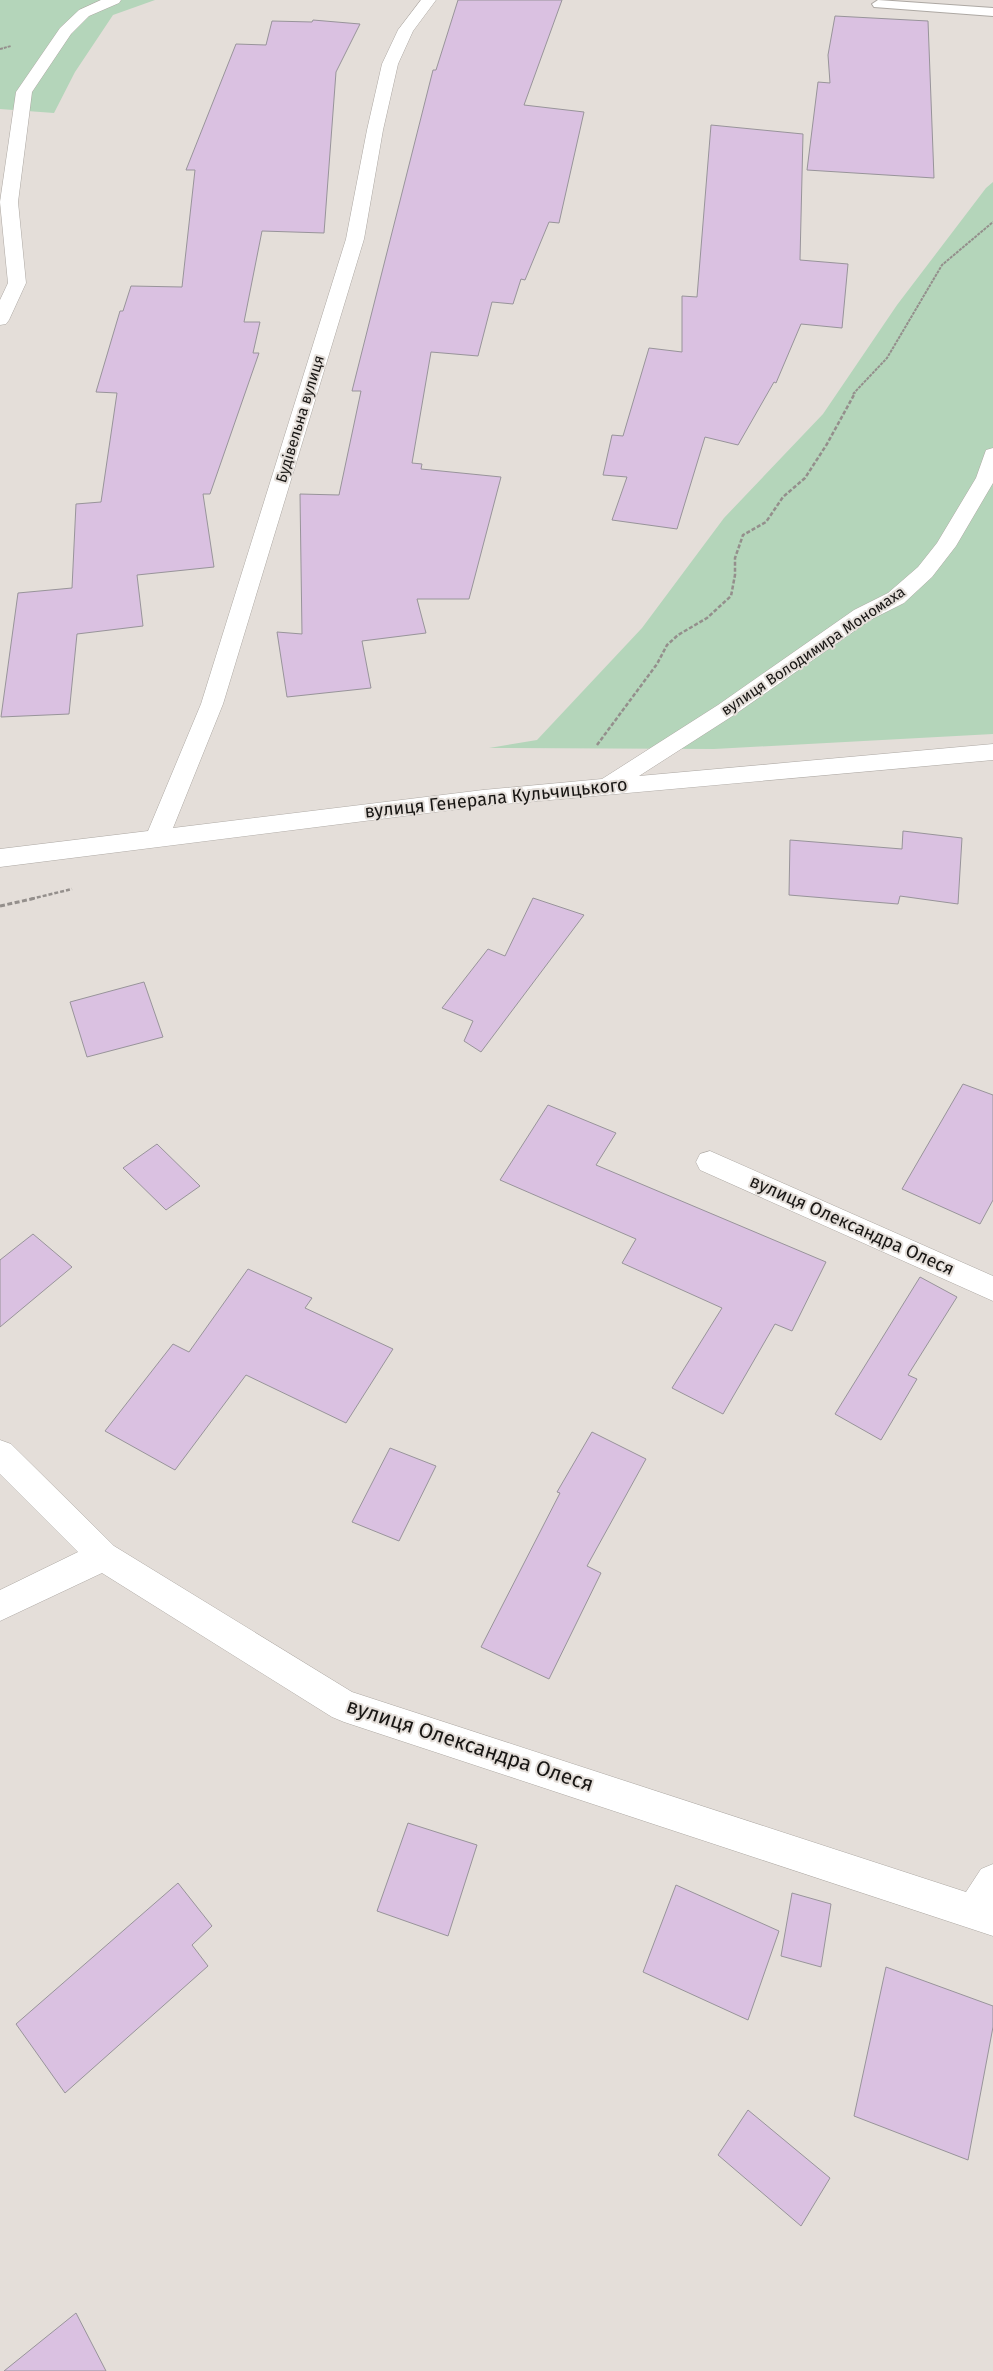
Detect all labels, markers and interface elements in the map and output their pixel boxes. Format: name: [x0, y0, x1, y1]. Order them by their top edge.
street label: Будівельна вулиця: [272, 353, 328, 485]
street label: вулиця Володимира Мономаха: [718, 583, 908, 719]
street label: вулиця Генерала Кульчицького: [363, 773, 629, 823]
street label: вулиця Олександра Олеся: [746, 1170, 958, 1280]
street label: вулиця Олександра Олеся: [343, 1693, 597, 1797]

